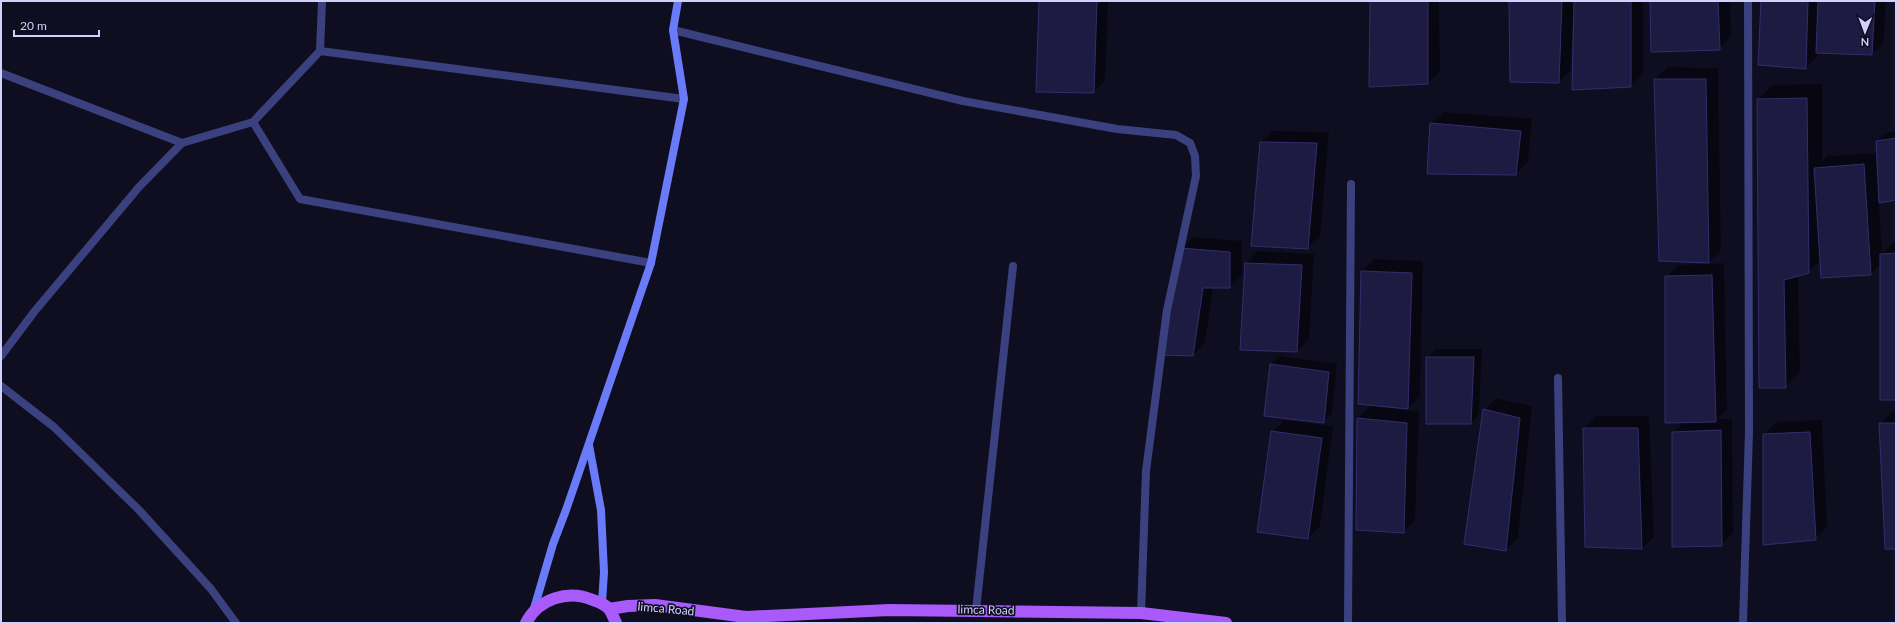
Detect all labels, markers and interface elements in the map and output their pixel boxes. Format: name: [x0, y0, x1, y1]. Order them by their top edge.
scale bar: [14, 12, 99, 38]
north arrow: [1845, 12, 1885, 52]
text: 20 m: [20, 18, 47, 33]
text: N: [1860, 36, 1869, 49]
street label: limca Road: [637, 599, 695, 618]
street label: limca Road: [957, 602, 1015, 617]

